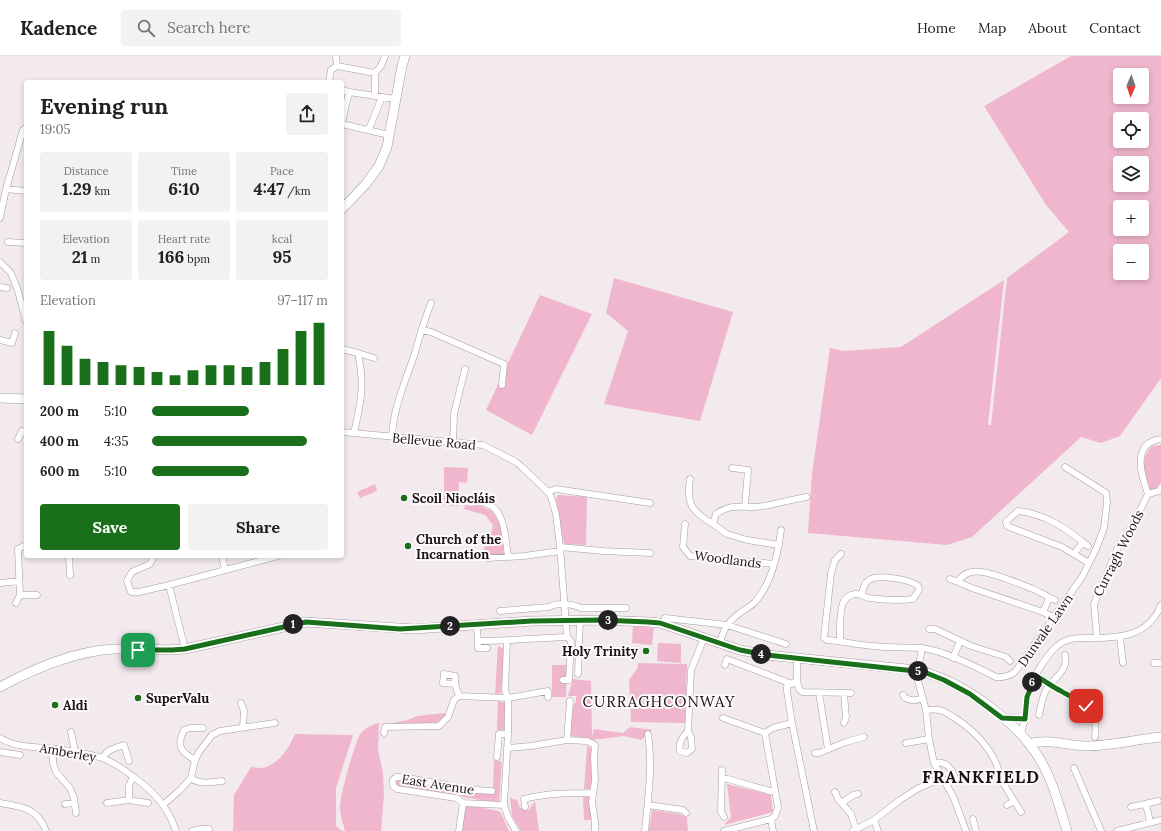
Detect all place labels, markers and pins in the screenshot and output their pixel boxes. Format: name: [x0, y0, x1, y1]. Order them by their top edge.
place label: Scoil Niocláis: [412, 490, 495, 507]
marker: Scoil Niocláis: [399, 493, 409, 503]
place label: Church of the Incarnation: [416, 531, 501, 563]
marker: Church of the Incarnation: [403, 541, 413, 551]
pin: 3: [598, 610, 618, 630]
pin: 1: [283, 614, 303, 634]
pin: 2: [440, 616, 460, 636]
pin: [121, 633, 155, 667]
place label: Holy Trinity: [562, 643, 639, 660]
pin: 4: [751, 644, 771, 664]
marker: Holy Trinity: [641, 646, 651, 656]
pin: 5: [908, 661, 928, 681]
pin: 6: [1022, 672, 1042, 692]
pin: [1069, 689, 1103, 723]
place label: SuperValu: [146, 690, 209, 707]
marker: SuperValu: [133, 693, 143, 703]
place label: Aldi: [63, 697, 88, 714]
marker: Aldi: [50, 700, 60, 710]

